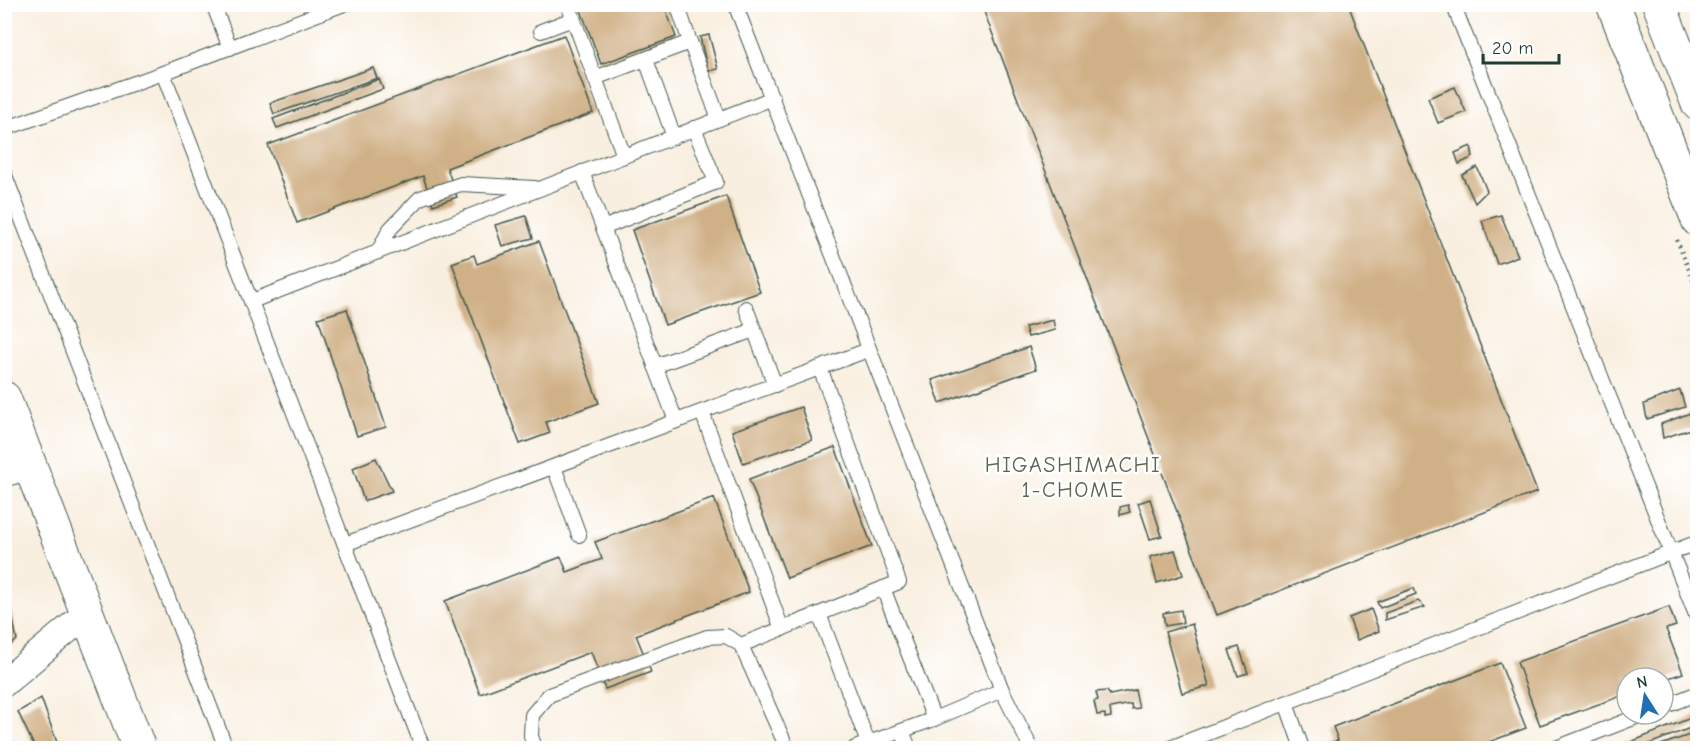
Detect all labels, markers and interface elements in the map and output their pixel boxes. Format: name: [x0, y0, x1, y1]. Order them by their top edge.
scale bar: [1483, 27, 1560, 65]
text: 20 m: [1492, 38, 1533, 59]
district label: HIGASHIMACHI 1-CHOME: [985, 452, 1161, 503]
north arrow: [1615, 666, 1675, 726]
text: N: [1635, 672, 1649, 692]

